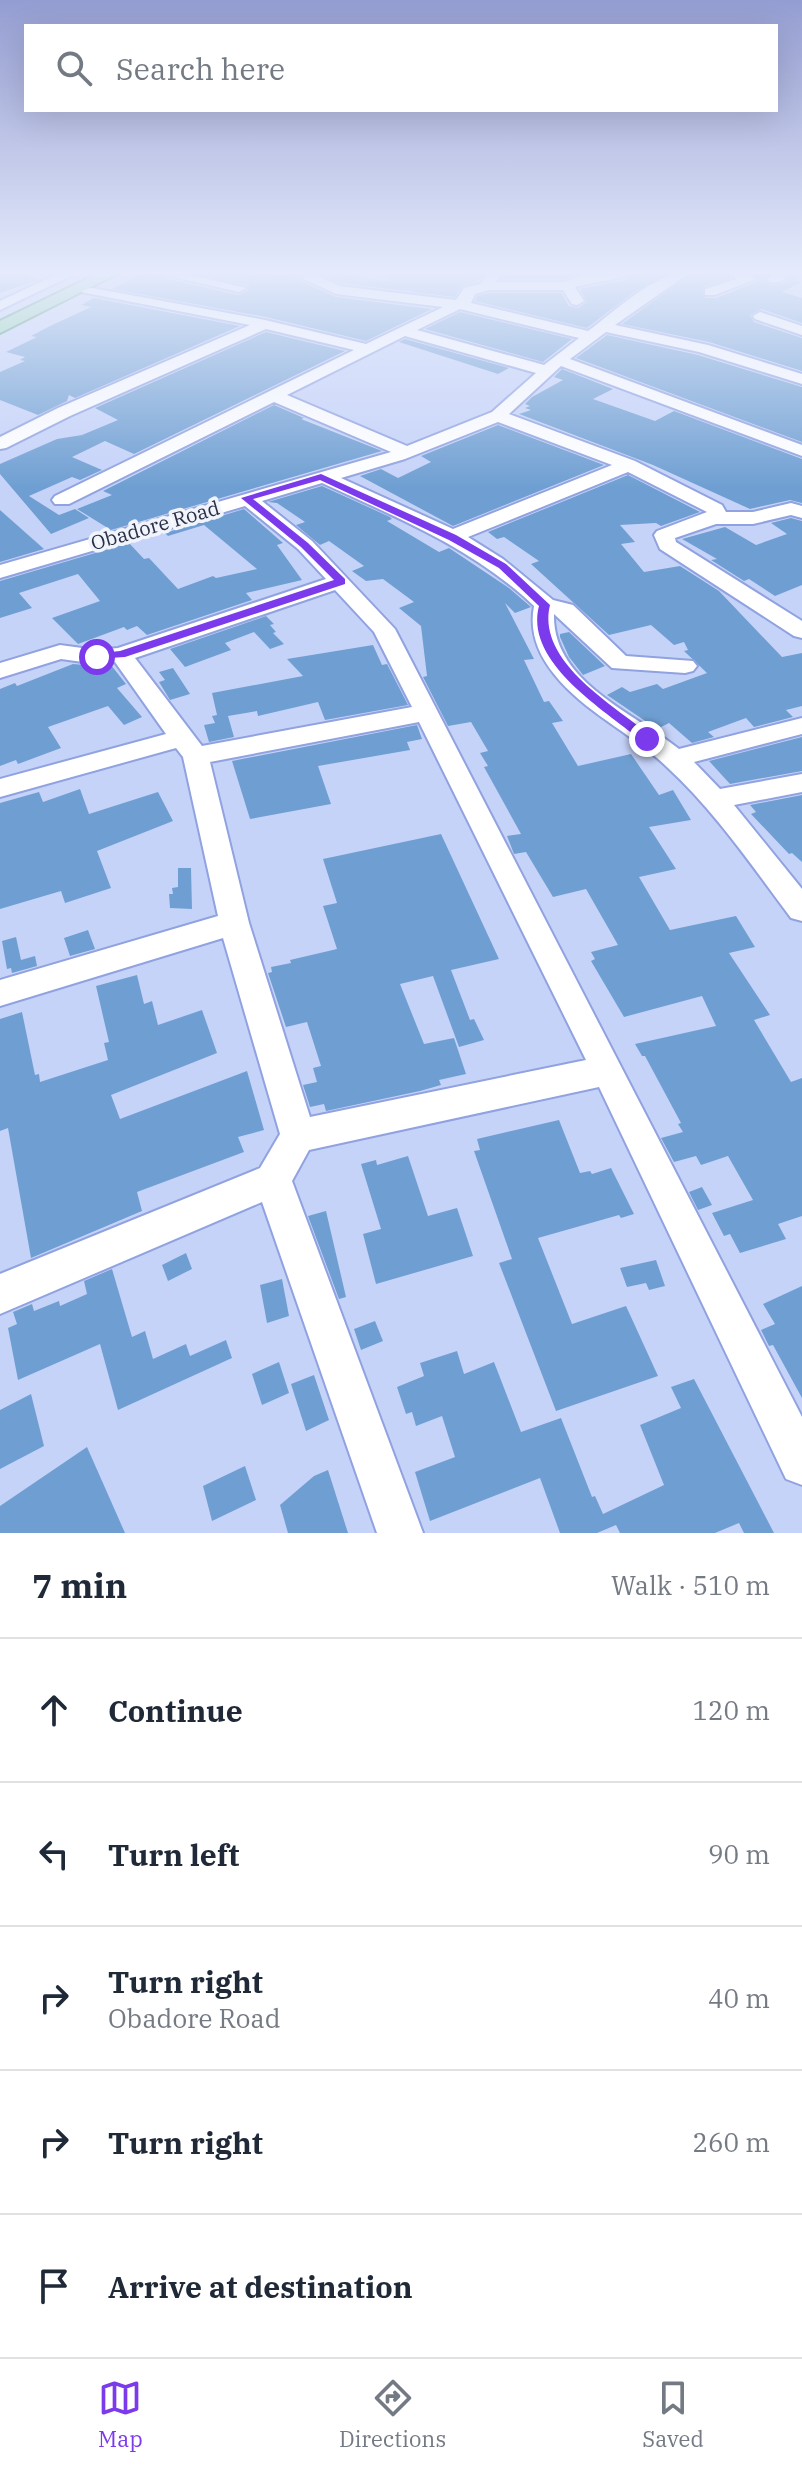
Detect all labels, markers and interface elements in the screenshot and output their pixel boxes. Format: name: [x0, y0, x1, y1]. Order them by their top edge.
search box: [24, 24, 778, 112]
icon: search: [52, 46, 96, 90]
text: Search here: [116, 49, 285, 88]
street label: Obadore Road: [87, 494, 223, 556]
route start: [79, 639, 115, 675]
route end: [629, 721, 665, 757]
text: 7 min: [32, 1563, 127, 1607]
text: Walk · 510 m: [611, 1568, 770, 1602]
icon: ahead: [32, 1688, 76, 1732]
text: Continue: [108, 1691, 243, 1730]
text: 120 m: [692, 1693, 770, 1727]
icon: left: [32, 1832, 76, 1876]
text: Turn left: [108, 1835, 240, 1874]
text: 90 m: [708, 1837, 770, 1871]
text: Turn right: [108, 1962, 263, 2001]
icon: right: [32, 1976, 76, 2020]
text: 40 m: [708, 1981, 770, 2015]
text: Obadore Road: [108, 2001, 281, 2035]
icon: right: [32, 2120, 76, 2164]
text: Turn right: [108, 2123, 263, 2162]
text: 260 m: [692, 2125, 770, 2159]
icon: arrive: [32, 2264, 76, 2308]
text: Arrive at destination: [108, 2267, 413, 2306]
tab: Map: [98, 2376, 143, 2453]
tab: Directions: [339, 2376, 446, 2453]
tab: Saved: [642, 2376, 704, 2453]

